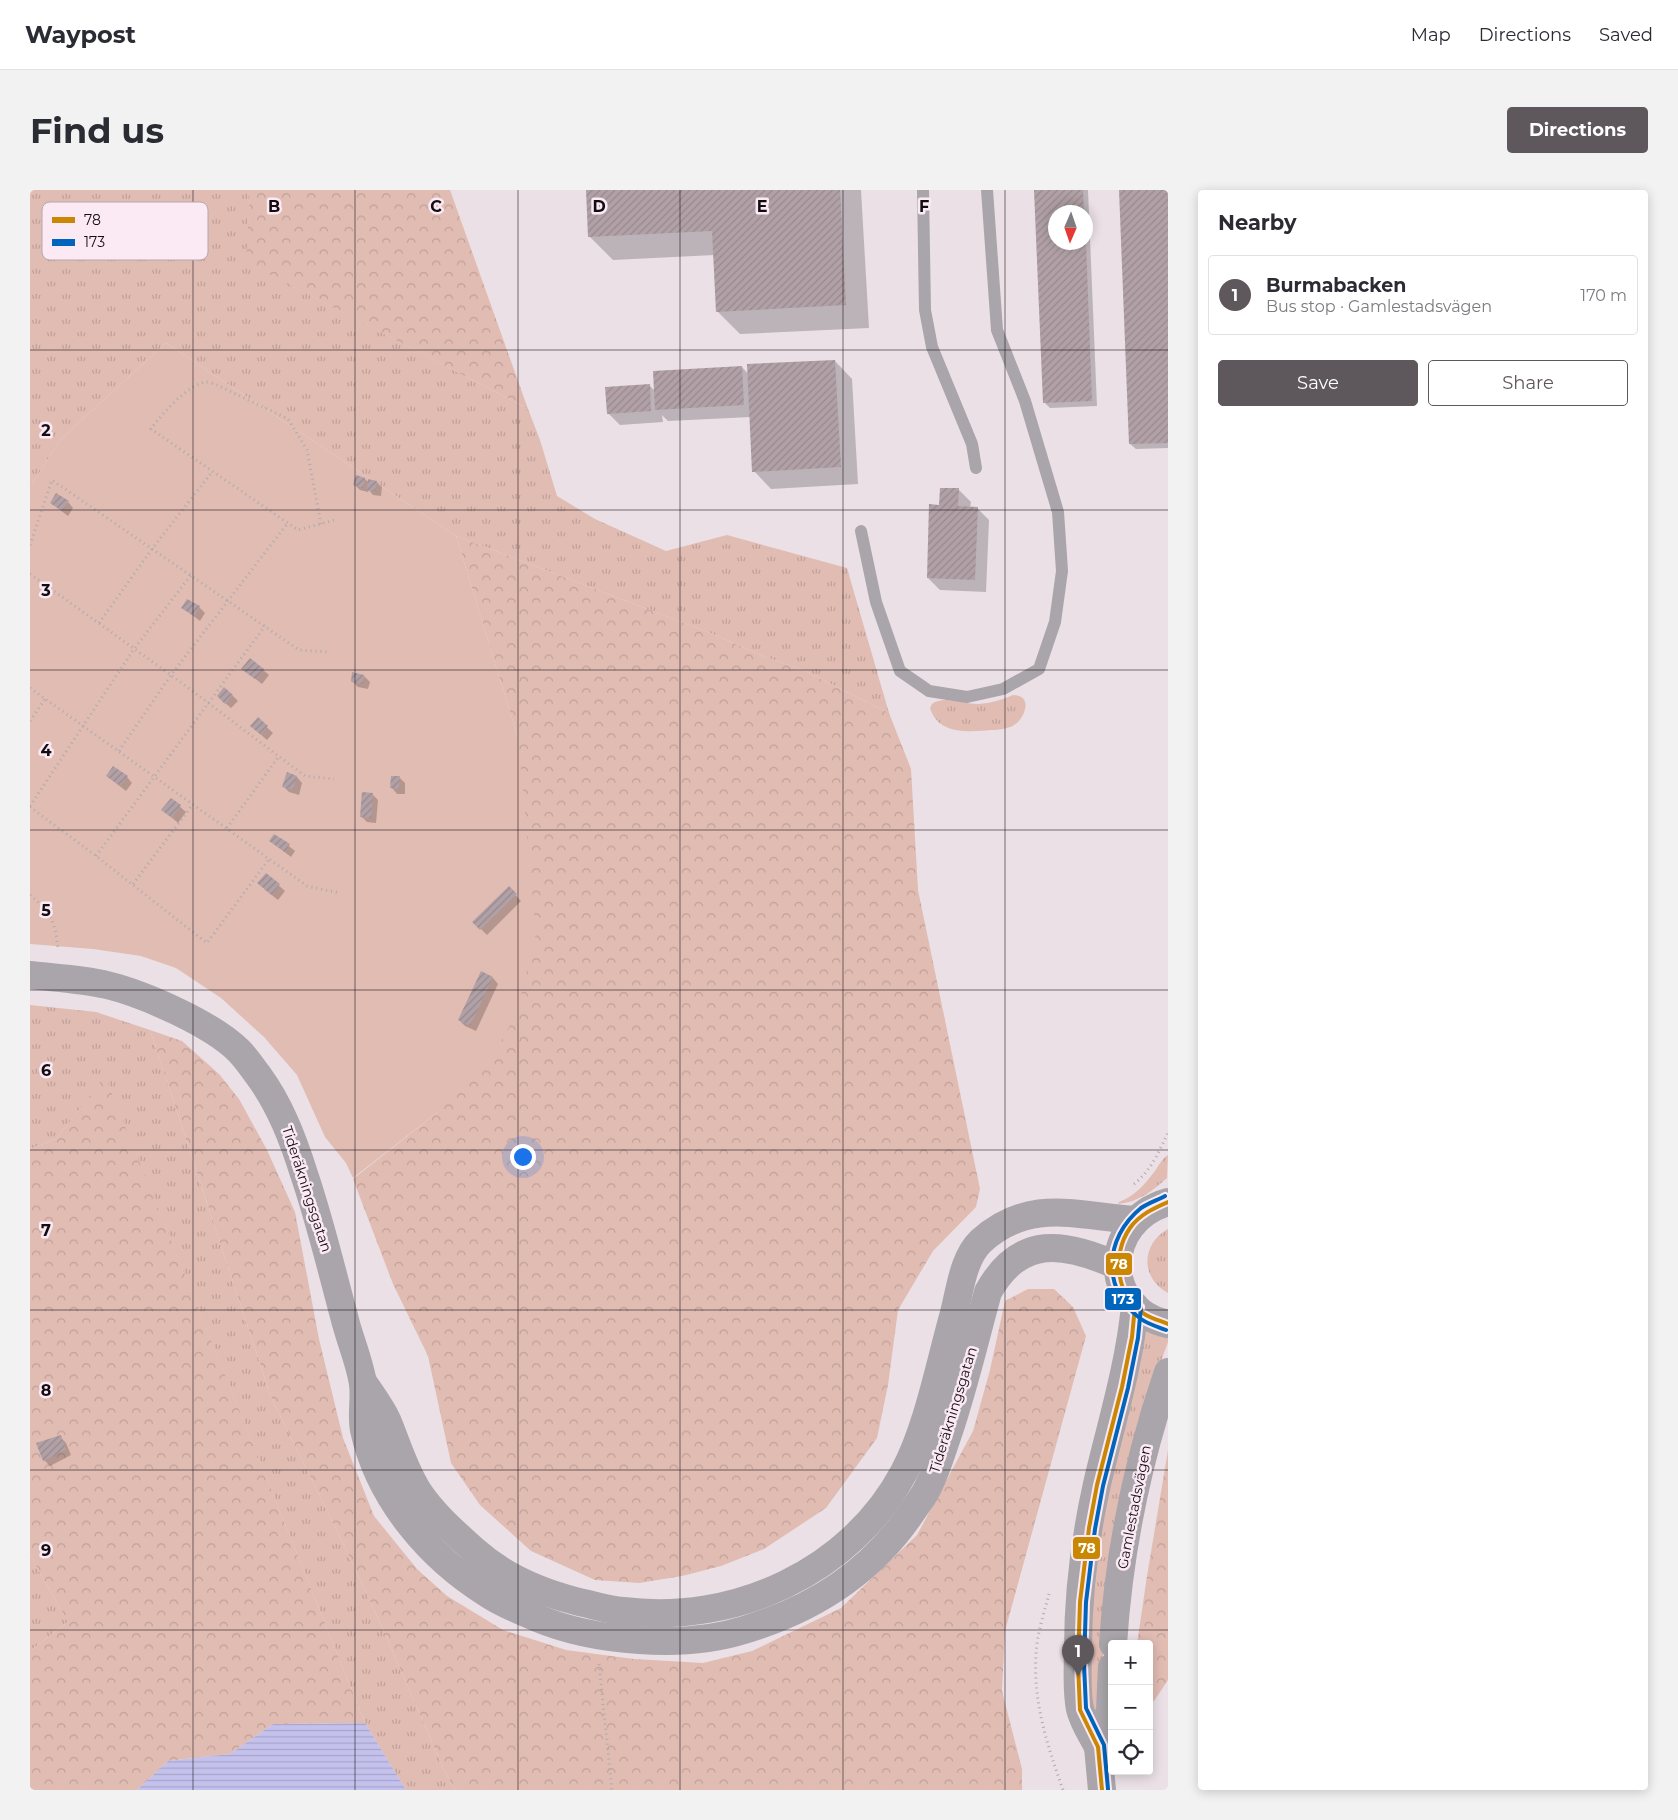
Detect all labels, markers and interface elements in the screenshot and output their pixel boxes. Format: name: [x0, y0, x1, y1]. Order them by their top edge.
text: Waypost: [25, 20, 136, 49]
text: Map: [1411, 24, 1451, 46]
text: Directions: [1479, 24, 1571, 46]
text: Saved: [1599, 24, 1653, 46]
button: Directions: [1507, 107, 1648, 153]
text: Find us: [30, 109, 164, 152]
text: B: [268, 197, 280, 216]
text: C: [430, 197, 442, 216]
text: D: [592, 197, 606, 216]
text: E: [757, 197, 767, 216]
text: F: [919, 197, 929, 216]
legend: [42, 202, 208, 260]
north arrow: [1048, 205, 1093, 250]
text: Nearby: [1218, 210, 1297, 235]
text: 78: [84, 211, 101, 229]
text: 173: [84, 233, 105, 251]
text: Burmabacken: [1266, 274, 1406, 297]
text: 1: [1232, 286, 1238, 305]
text: 170 m: [1580, 286, 1627, 305]
text: Bus stop · Gamlestadsvägen: [1266, 297, 1492, 316]
button: Save: [1218, 360, 1418, 406]
button: Share: [1428, 360, 1628, 406]
text: 2: [41, 421, 51, 440]
text: 3: [40, 581, 51, 600]
text: 4: [40, 741, 52, 760]
text: 5: [41, 901, 51, 920]
text: 6: [41, 1061, 51, 1080]
street label: Tideräkningsgatan: [278, 1124, 336, 1254]
your location: [510, 1144, 536, 1170]
text: 7: [41, 1221, 51, 1240]
line badge: 78: [1105, 1252, 1133, 1276]
text: 78: [1110, 1255, 1128, 1273]
line badge: 173: [1104, 1287, 1142, 1311]
text: 173: [1112, 1290, 1134, 1308]
street label: Tideräkningsgatan: [925, 1345, 981, 1475]
text: 8: [41, 1381, 51, 1400]
street label: Gamlestadsvägen: [1113, 1443, 1155, 1571]
line badge: 78: [1072, 1536, 1101, 1560]
text: 78: [1078, 1539, 1096, 1557]
text: 9: [41, 1541, 51, 1560]
pin: 1: [1062, 1635, 1094, 1676]
map controls: [1108, 1640, 1153, 1775]
button: +: [1108, 1640, 1153, 1685]
button: −: [1108, 1685, 1153, 1730]
button: locate: [1108, 1730, 1153, 1775]

